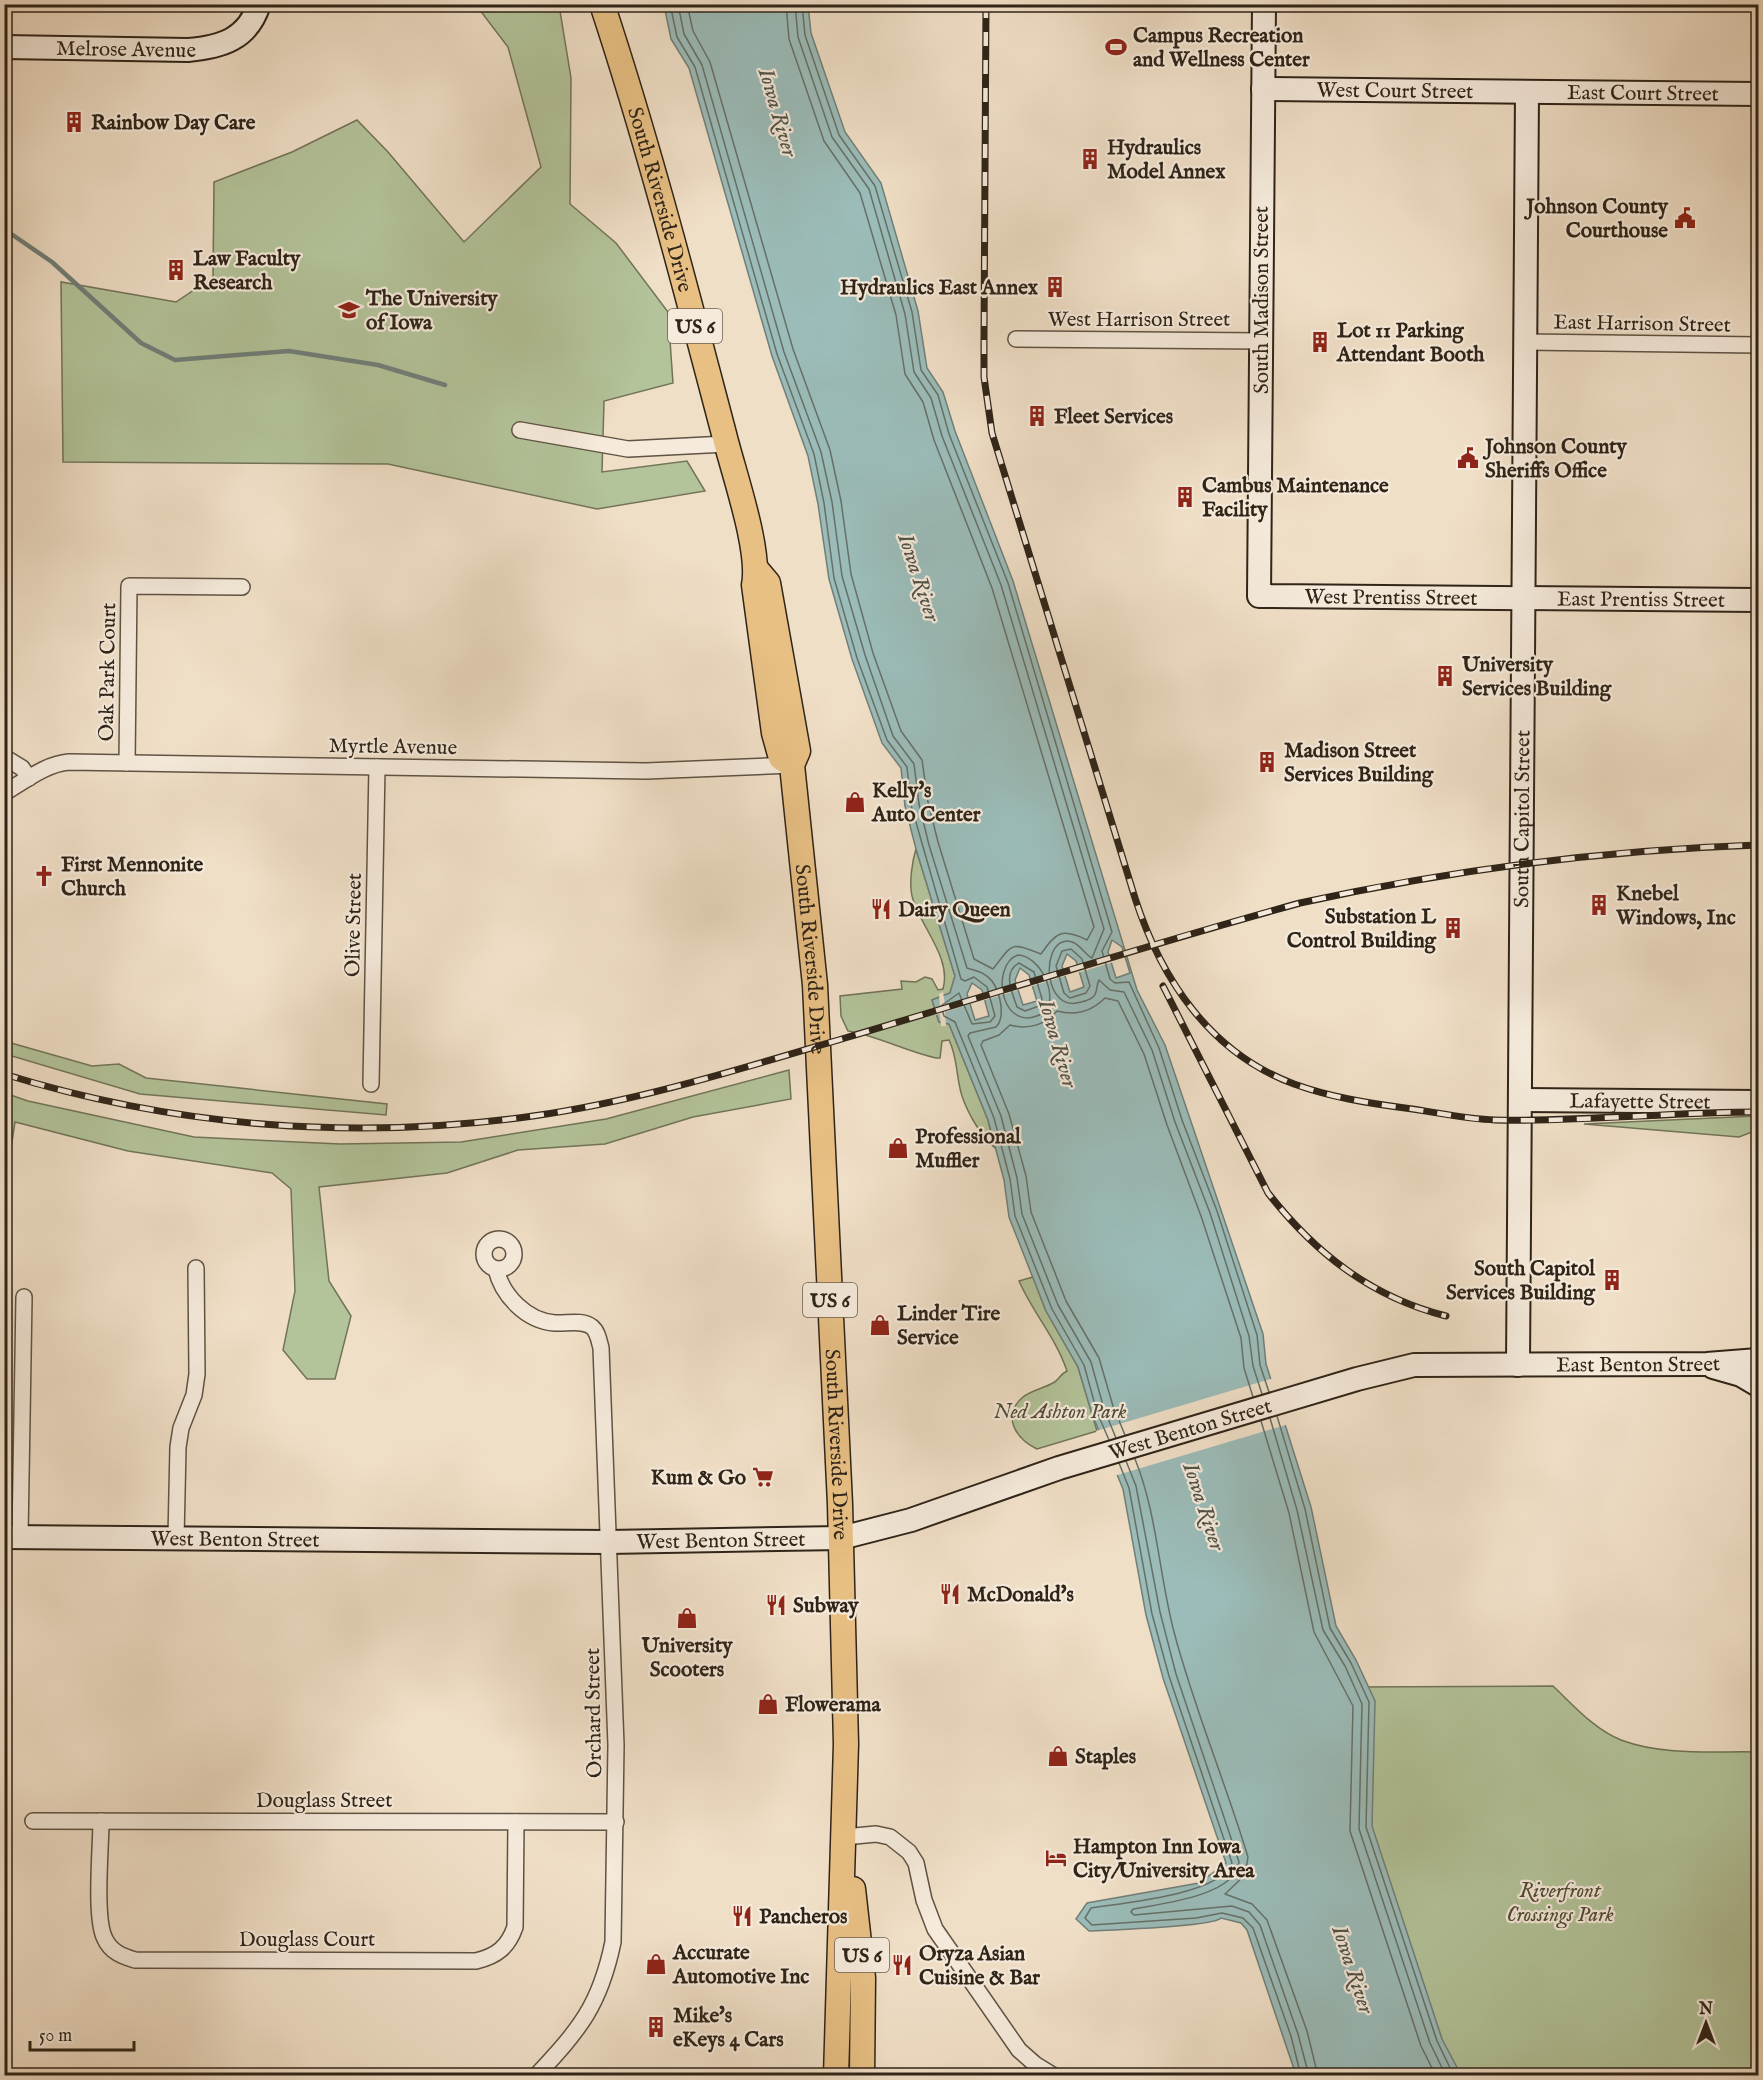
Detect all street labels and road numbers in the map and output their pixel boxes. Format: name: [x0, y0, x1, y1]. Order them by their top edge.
street label: Melrose Avenue: [56, 36, 198, 65]
street label: West Court Street: [1316, 78, 1473, 106]
street label: East Court Street: [1567, 80, 1719, 109]
street label: South Riverside Drive: [620, 104, 698, 296]
street label: South Madison Street: [1249, 206, 1276, 394]
street label: West Harrison Street: [1048, 307, 1230, 334]
road number: US 6: [668, 309, 722, 343]
street label: East Harrison Street: [1553, 309, 1731, 340]
street label: West Prentiss Street: [1304, 584, 1478, 613]
street label: East Prentiss Street: [1557, 586, 1725, 615]
street label: Oak Park Court: [94, 602, 123, 742]
street label: South Capitol Street: [1509, 730, 1537, 908]
street label: Myrtle Avenue: [328, 733, 458, 762]
street label: South Riverside Drive: [787, 863, 830, 1055]
street label: Olive Street: [340, 873, 369, 977]
street label: Lafayette Street: [1569, 1088, 1711, 1117]
road number: US 6: [803, 1283, 857, 1317]
street label: South Riverside Drive: [818, 1348, 853, 1541]
street label: East Benton Street: [1556, 1351, 1721, 1380]
street label: West Benton Street: [1106, 1393, 1275, 1467]
street label: West Benton Street: [150, 1526, 320, 1555]
street label: West Benton Street: [636, 1527, 806, 1557]
street label: Orchard Street: [580, 1648, 609, 1778]
street label: Douglass Street: [256, 1788, 392, 1815]
street label: Douglass Court: [239, 1927, 375, 1954]
road number: US 6: [835, 1938, 889, 1972]

